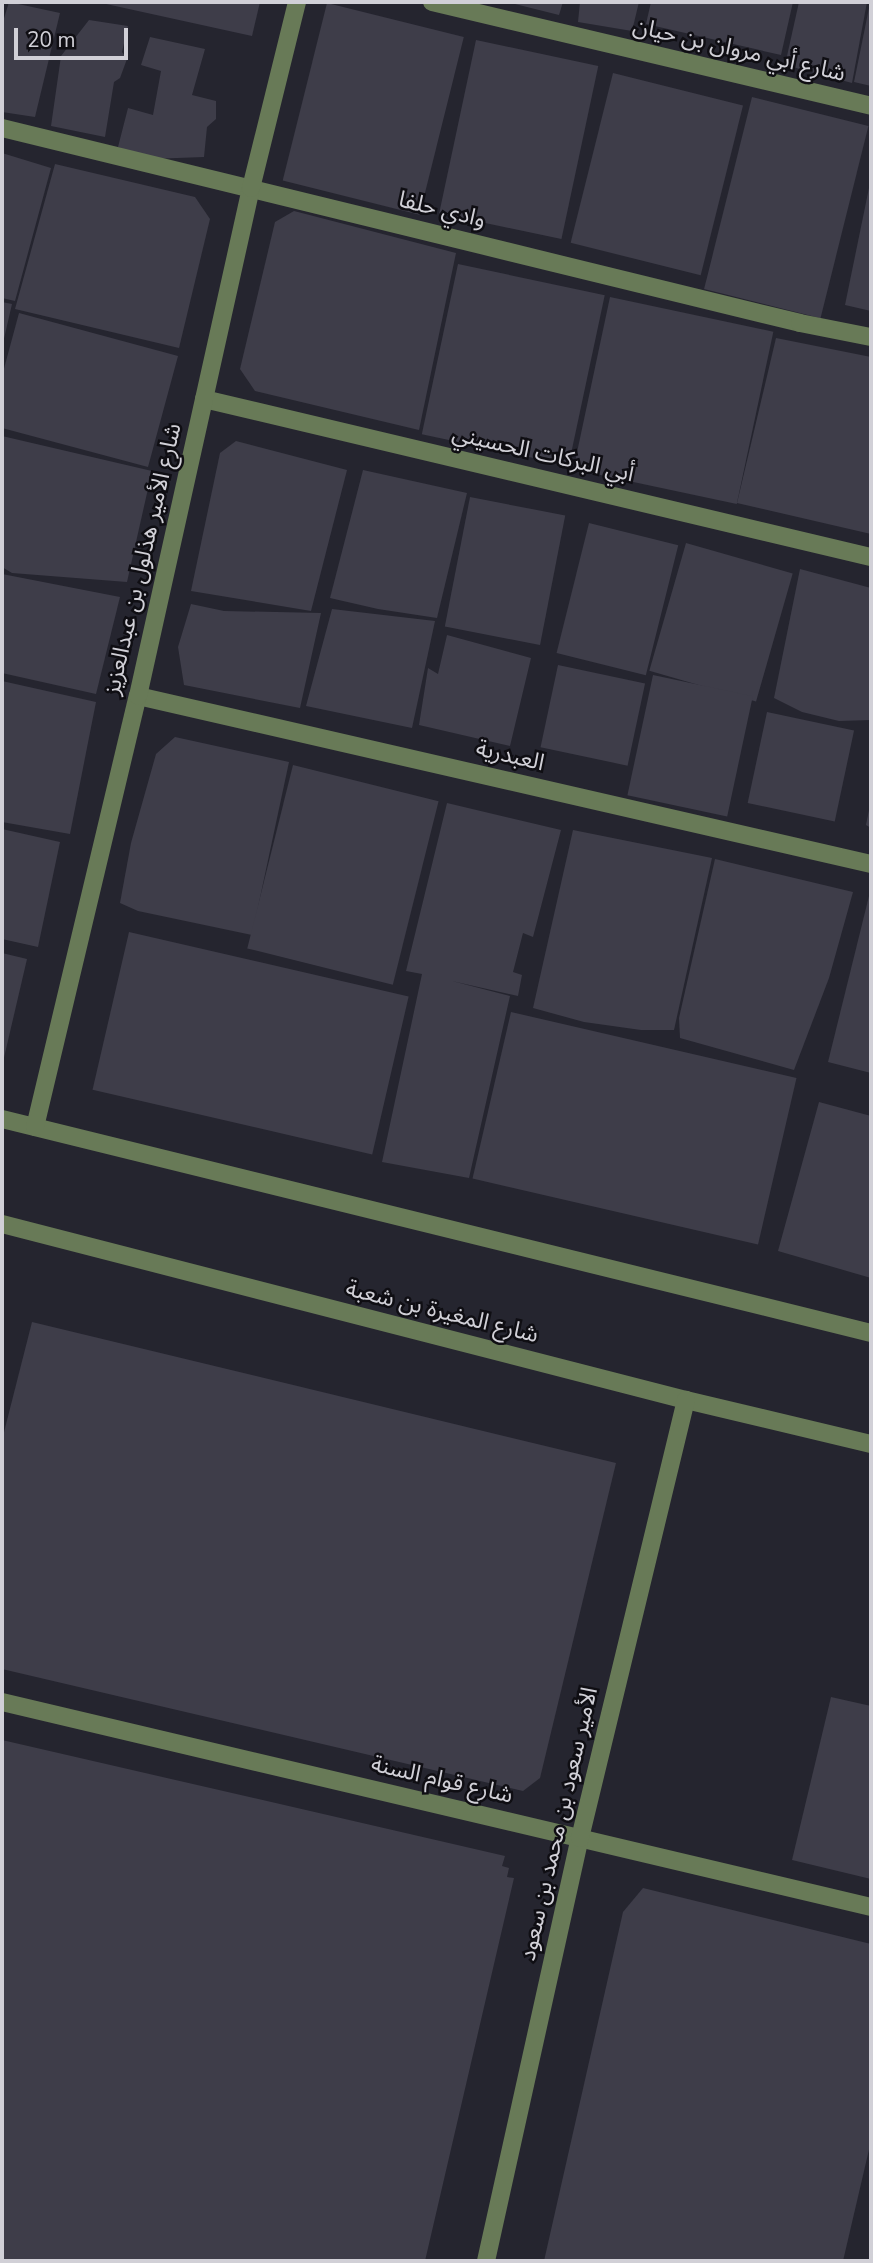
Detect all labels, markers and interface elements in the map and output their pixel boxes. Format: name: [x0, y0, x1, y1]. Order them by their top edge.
street label: شارع أبي مروان بن حيان: [630, 12, 848, 88]
scale bar: [18, 14, 131, 58]
text: 20 m: [27, 26, 76, 54]
street label: وادي حلفا: [396, 186, 488, 234]
street label: أبي البركات الحسيني: [449, 420, 637, 488]
street label: شارع الأمير هذلول بن عبدالعزيز: [98, 421, 188, 697]
street label: العبدرية: [473, 735, 547, 777]
street label: شارع المغيرة بن شعبة: [343, 1275, 541, 1349]
street label: الأمير سعود بن محمد بن سعود: [514, 1684, 604, 1964]
street label: شارع قوام السنة: [369, 1750, 515, 1810]

